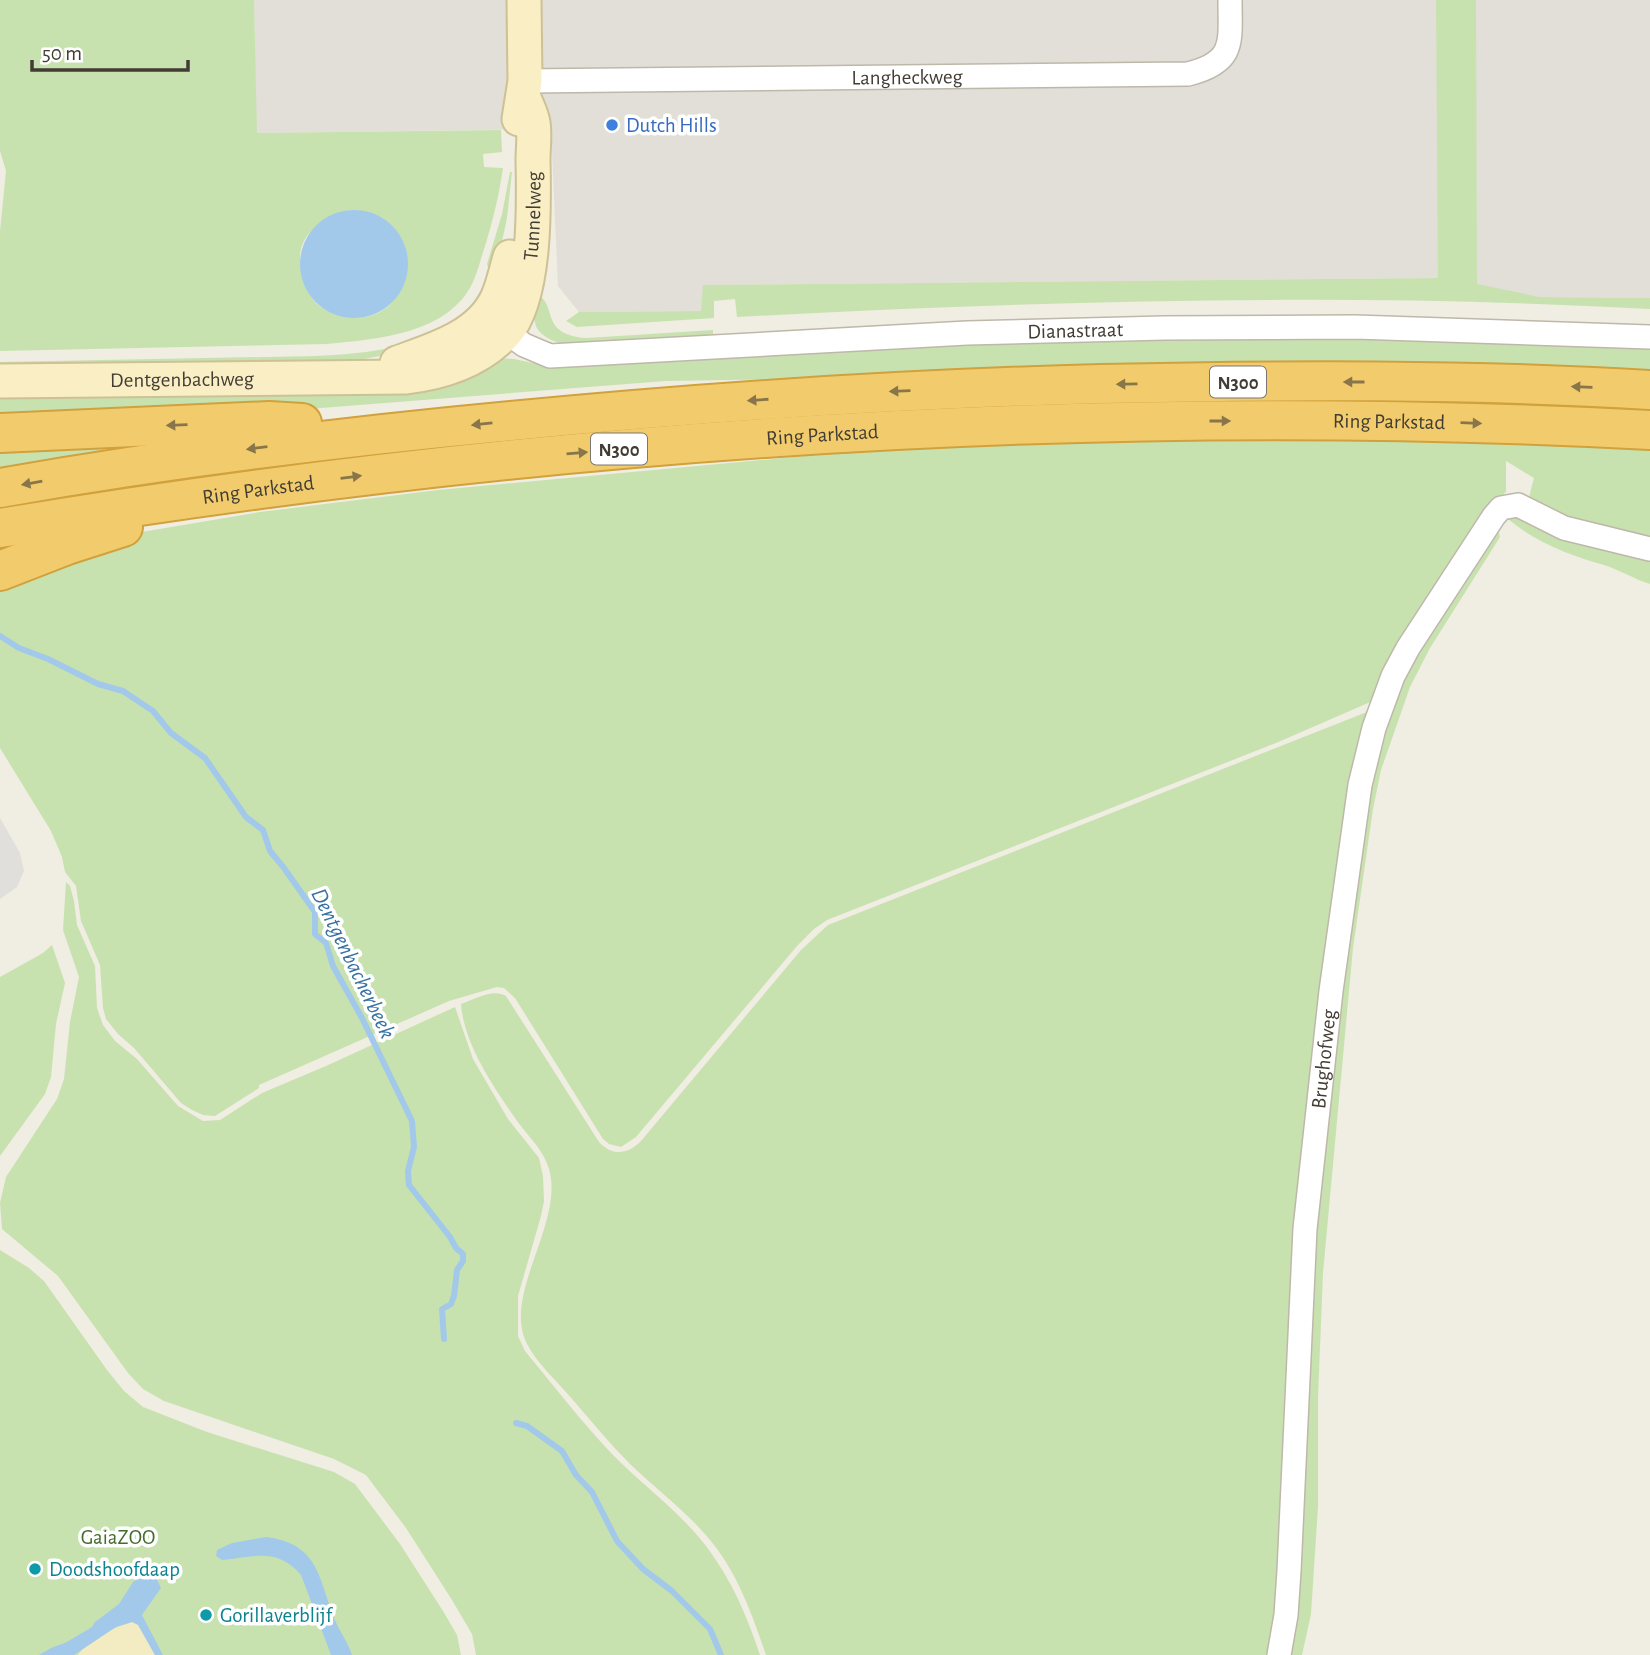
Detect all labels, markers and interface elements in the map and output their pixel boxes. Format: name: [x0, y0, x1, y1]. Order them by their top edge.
scale bar: [32, 28, 187, 72]
text: 50 m: [42, 43, 82, 64]
street label: Langheckweg: [851, 66, 963, 89]
place label: Dutch Hills: [626, 115, 717, 136]
marker: Dutch Hills: [604, 117, 620, 133]
street label: Tunnelweg: [520, 170, 544, 262]
street label: Dianastraat: [1027, 319, 1124, 342]
road number: N300: [1210, 366, 1266, 398]
street label: Dentgenbachweg: [110, 368, 255, 391]
one-way arrow: [1343, 376, 1365, 388]
one-way arrow: [1116, 378, 1138, 389]
one-way arrow: [1571, 381, 1593, 393]
one-way arrow: [888, 385, 910, 396]
one-way arrow: [746, 394, 768, 405]
street label: Ring Parkstad: [1333, 411, 1446, 433]
one-way arrow: [1209, 415, 1231, 427]
one-way arrow: [471, 418, 493, 429]
one-way arrow: [1461, 418, 1483, 429]
one-way arrow: [165, 419, 187, 430]
street label: Ring Parkstad: [765, 421, 879, 449]
road number: N300: [591, 433, 647, 464]
one-way arrow: [246, 443, 268, 454]
one-way arrow: [566, 447, 588, 458]
one-way arrow: [340, 471, 362, 482]
street label: Ring Parkstad: [201, 472, 315, 508]
one-way arrow: [21, 477, 43, 488]
water label: Dentgenbacherbeek: [306, 885, 399, 1043]
street label: Brughofweg: [1308, 1008, 1340, 1110]
park label: GaiaZOO: [81, 1527, 155, 1548]
place label: Doodshoofdaap: [49, 1559, 180, 1580]
marker: Doodshoofdaap: [27, 1561, 43, 1577]
place label: Gorillaverblijf: [220, 1605, 334, 1626]
marker: Gorillaverblijf: [198, 1607, 214, 1623]

